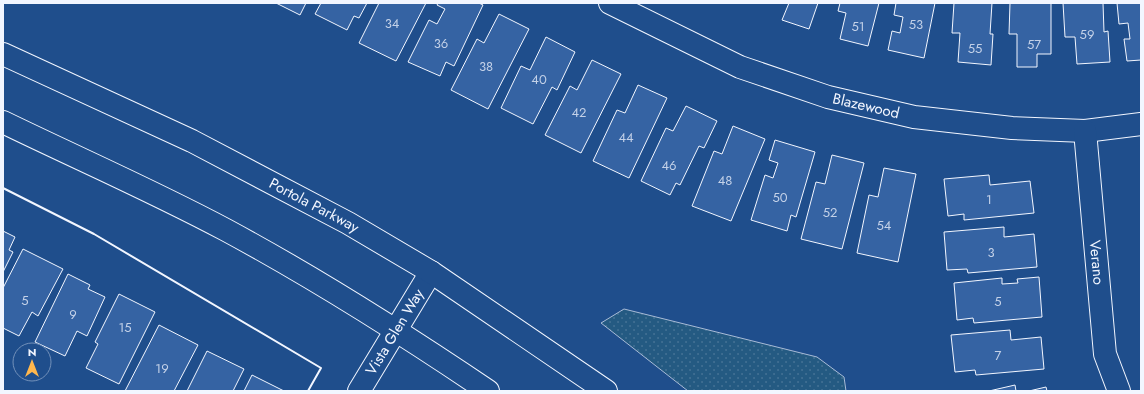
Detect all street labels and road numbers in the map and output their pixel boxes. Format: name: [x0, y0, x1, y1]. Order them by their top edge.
street label: Blazewood: [830, 87, 902, 124]
street label: Portola Parkway: [265, 172, 364, 238]
street label: Verano: [1084, 239, 1110, 286]
street label: Vista Glen Way: [360, 284, 430, 379]

